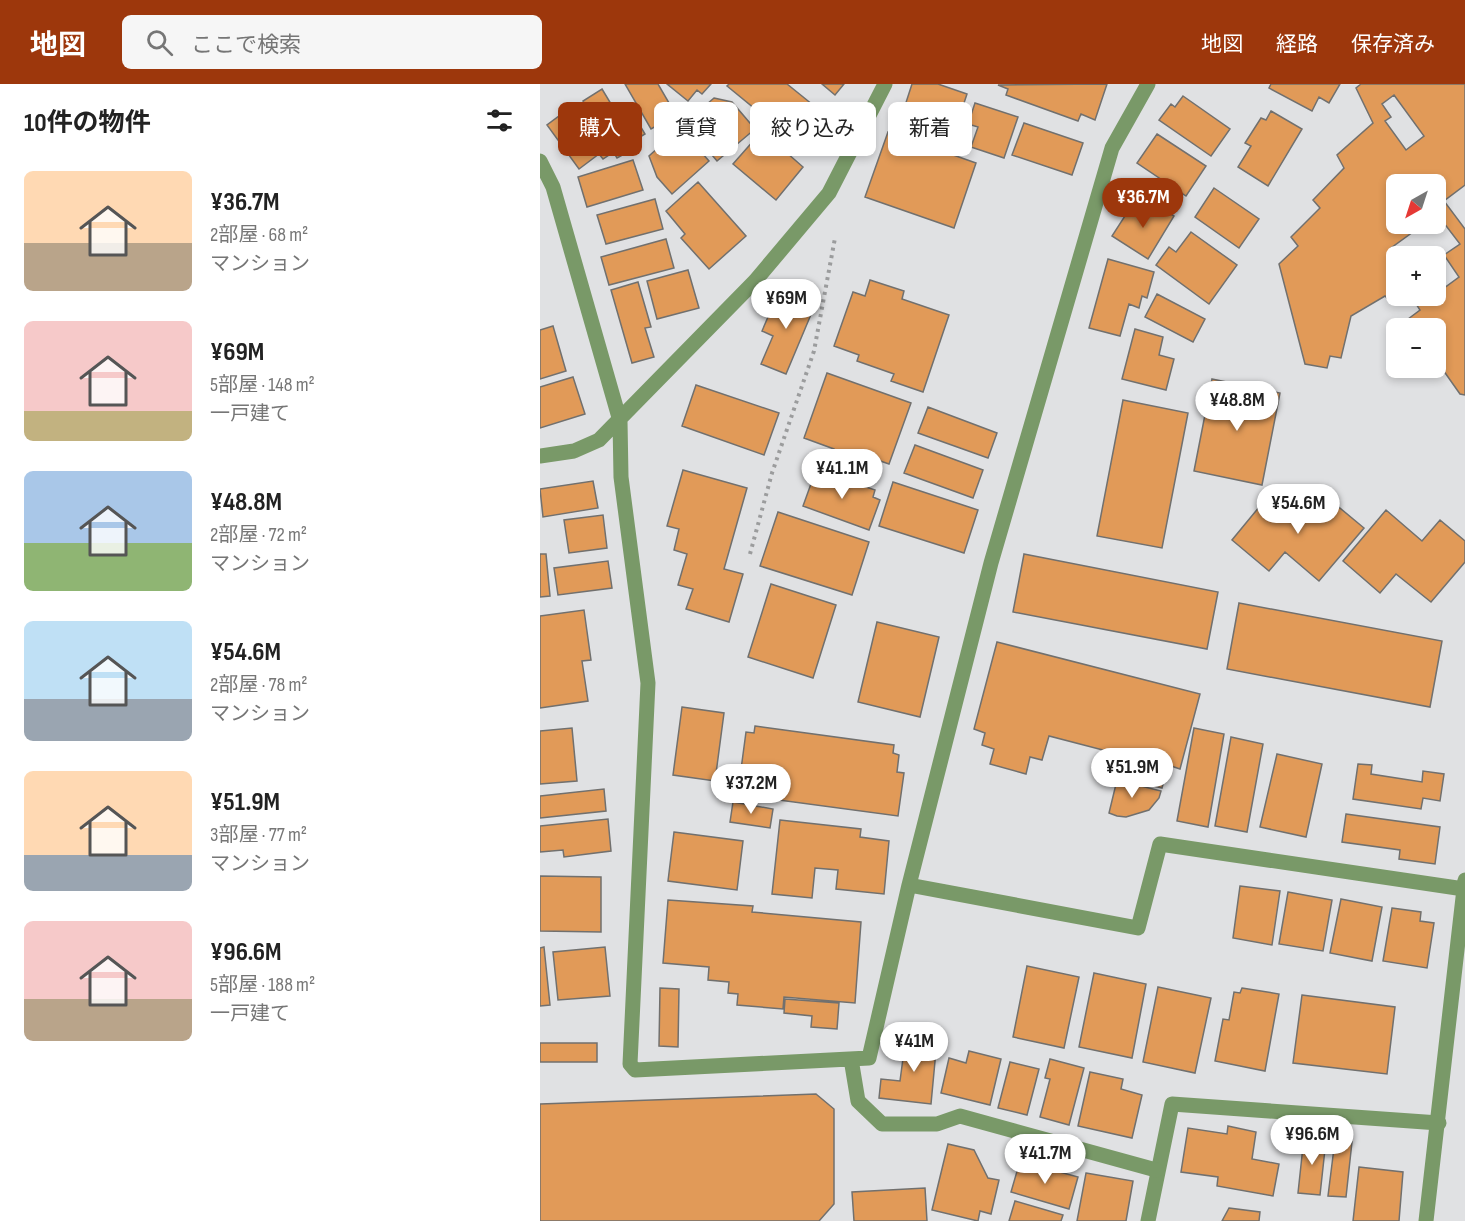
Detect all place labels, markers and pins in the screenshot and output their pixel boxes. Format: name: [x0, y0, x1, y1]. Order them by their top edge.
pin: ¥36.7M: [1094, 178, 1192, 229]
pin: ¥69M: [750, 279, 822, 330]
pin: ¥48.8M: [1188, 381, 1286, 432]
pin: ¥41.1M: [793, 449, 891, 500]
pin: ¥54.6M: [1249, 484, 1347, 535]
pin: ¥51.9M: [1083, 748, 1181, 799]
pin: ¥37.2M: [702, 764, 800, 815]
pin: ¥41M: [878, 1022, 950, 1073]
pin: ¥96.6M: [1263, 1115, 1361, 1166]
pin: ¥41.7M: [996, 1134, 1094, 1185]

